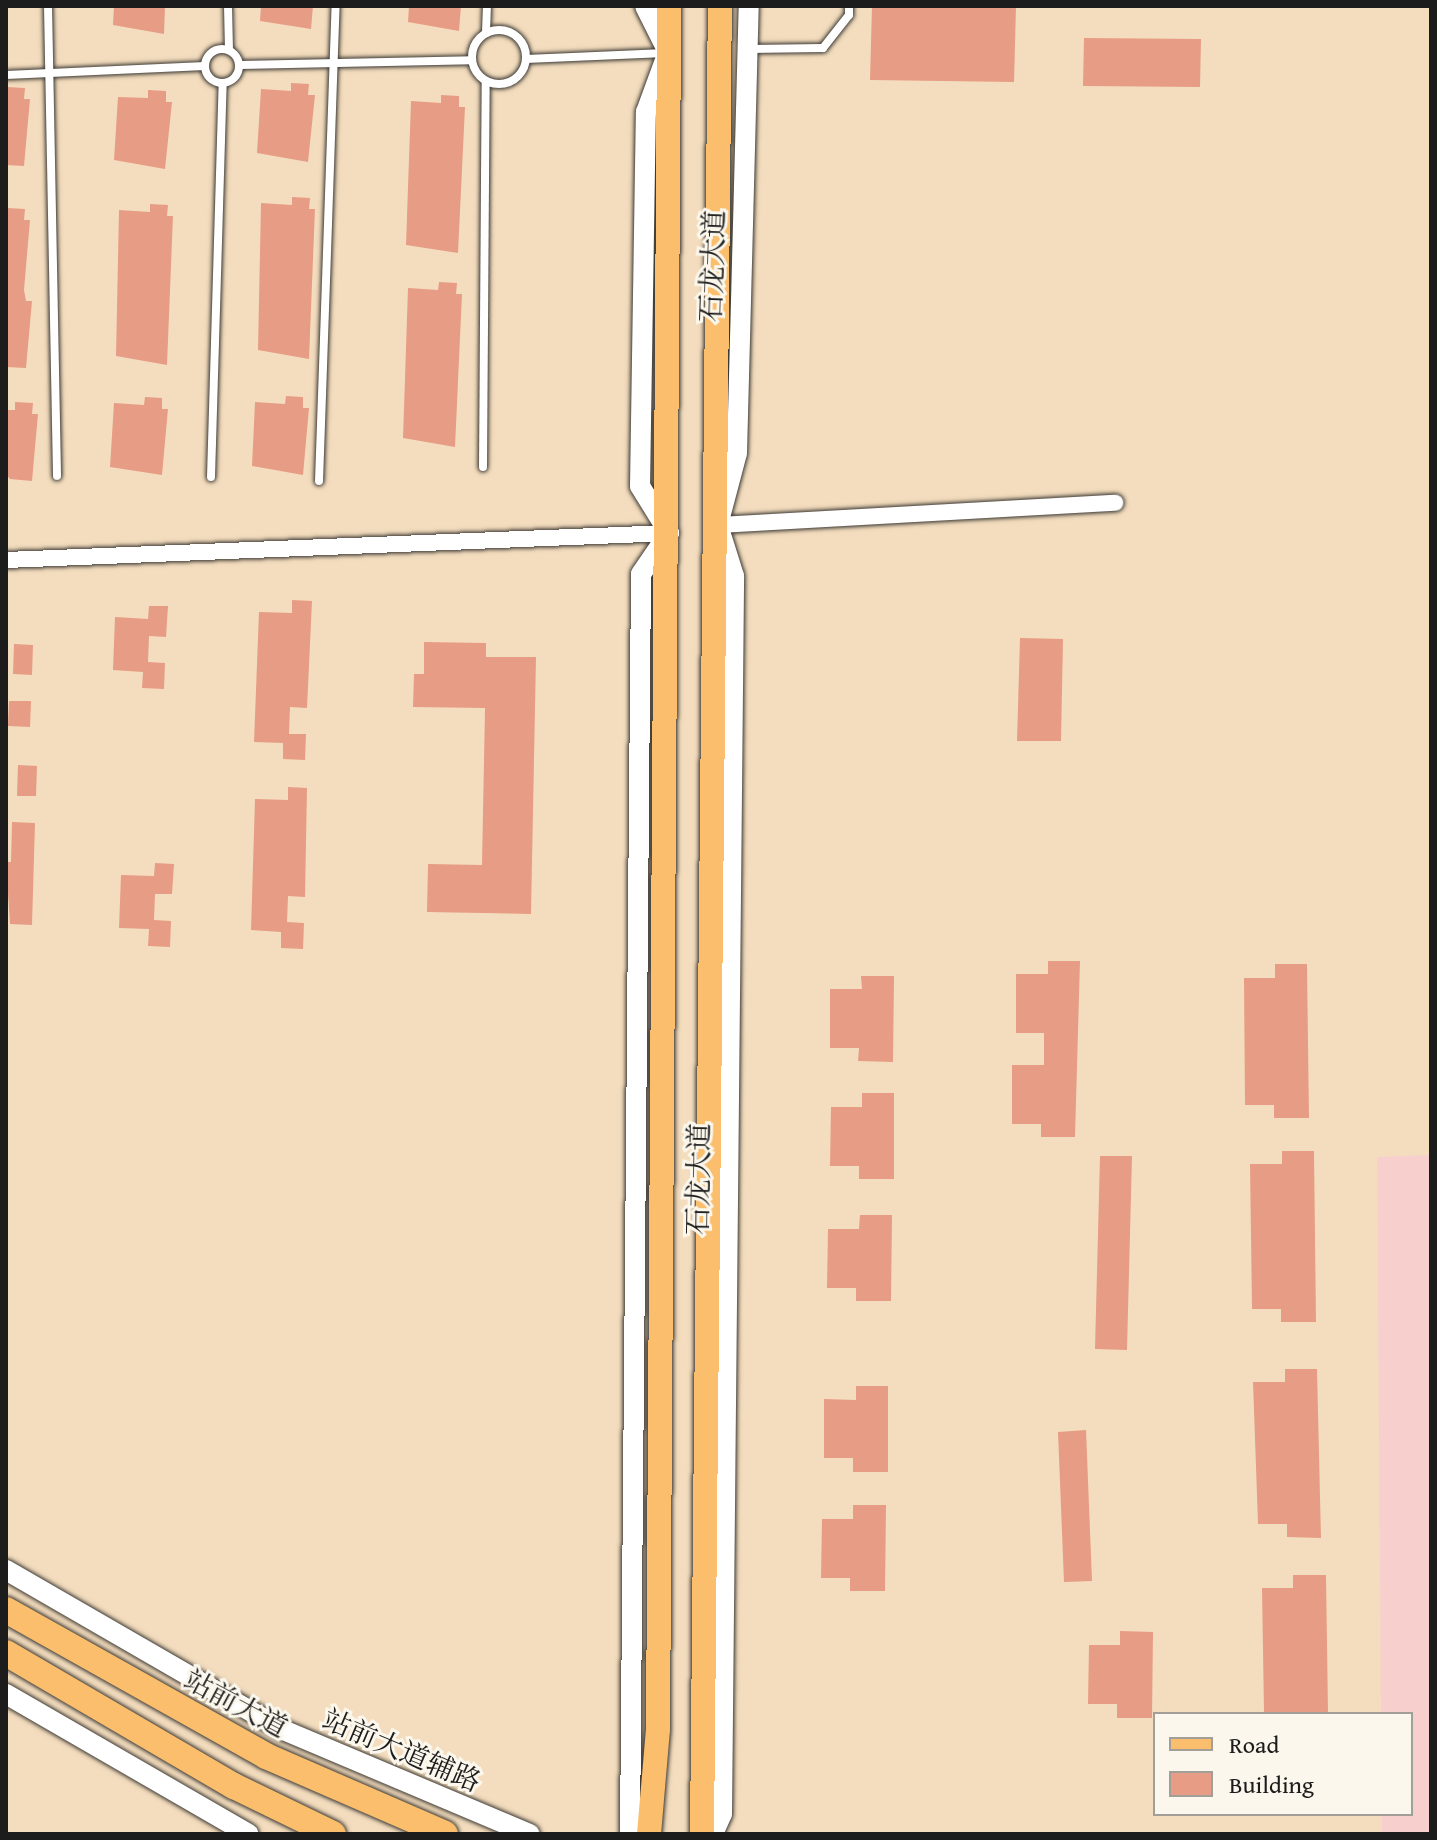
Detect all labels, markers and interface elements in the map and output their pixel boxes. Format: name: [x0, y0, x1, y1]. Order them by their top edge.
street label: 石龙大道: [693, 209, 731, 323]
street label: 石龙大道: [680, 1123, 716, 1235]
street label: 站前大道: [179, 1662, 293, 1744]
street label: 站前大道辅路: [318, 1702, 486, 1798]
legend: [1153, 1712, 1413, 1816]
text: Road: [1229, 1727, 1279, 1762]
text: Building: [1229, 1767, 1314, 1802]

